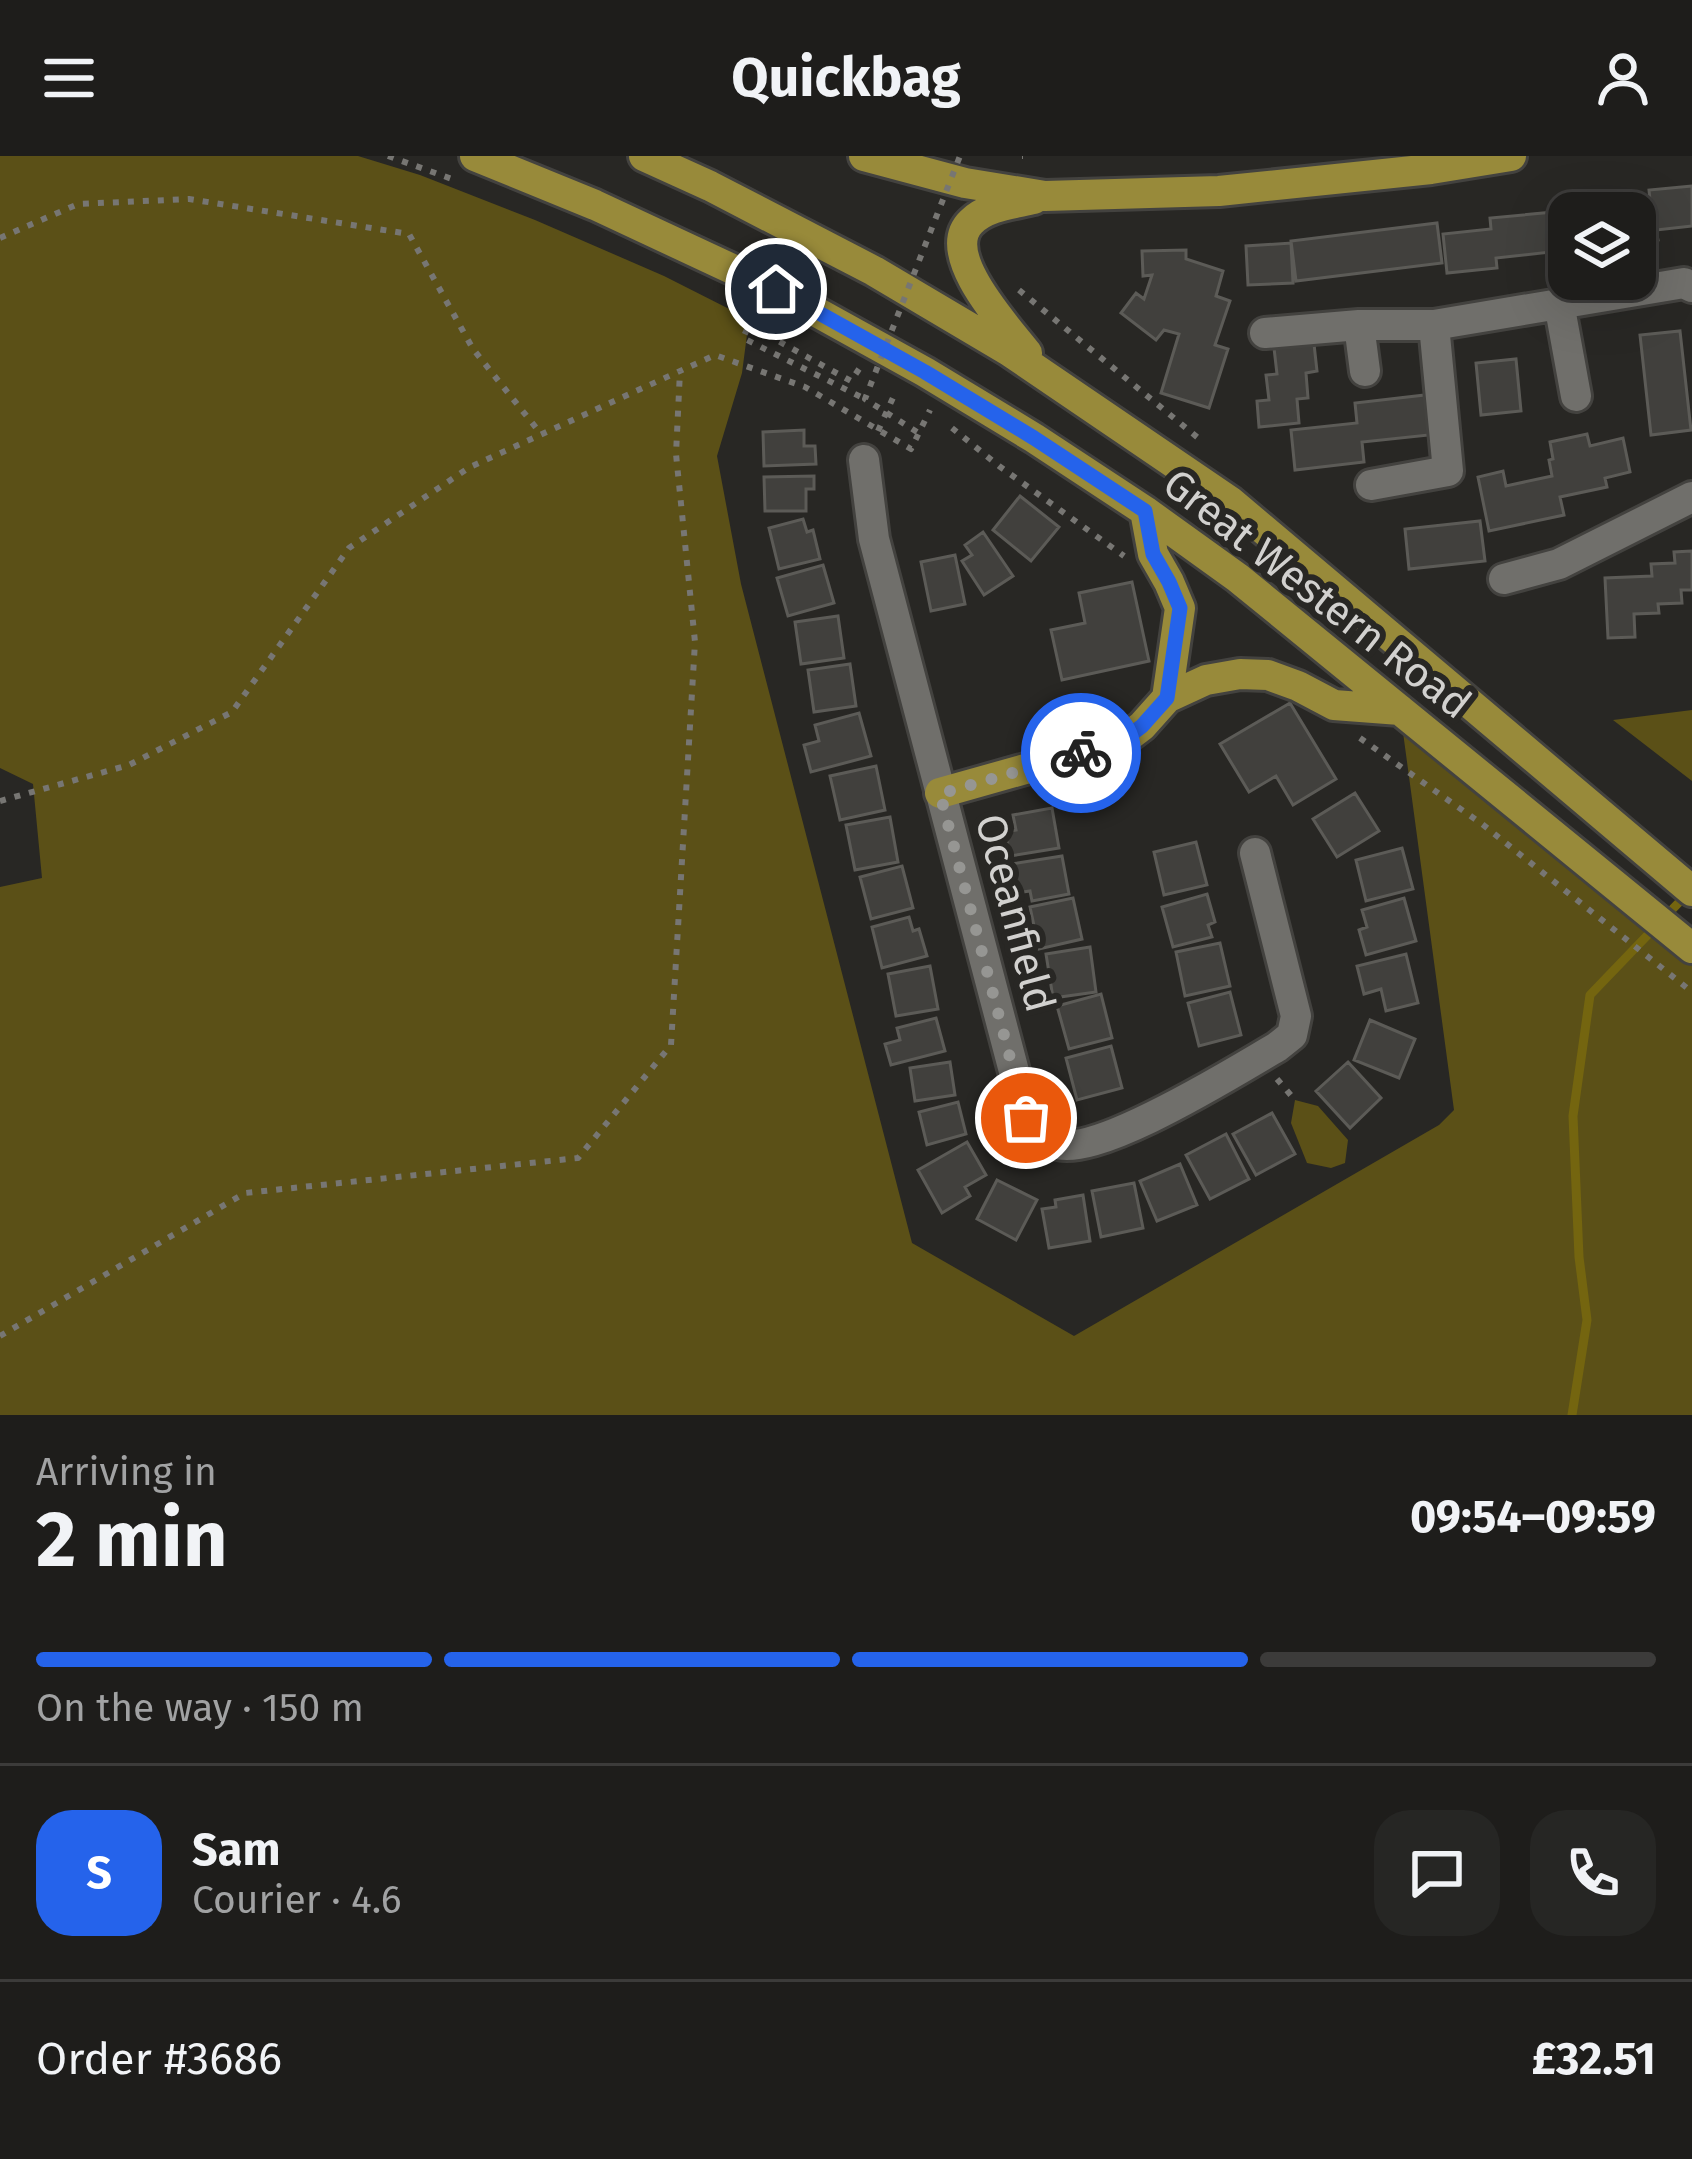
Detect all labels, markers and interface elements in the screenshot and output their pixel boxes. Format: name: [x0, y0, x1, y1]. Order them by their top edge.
icon: menu: [36, 45, 102, 111]
icon: person: [1590, 45, 1656, 111]
text: Quickbag: [731, 46, 961, 110]
map controls: [1548, 192, 1656, 300]
button: layers: [1548, 192, 1656, 300]
pin: [725, 238, 827, 340]
icon: home: [743, 256, 809, 322]
street label: Great Western Road: [1153, 459, 1481, 729]
courier: [1021, 693, 1141, 813]
icon: bike: [1048, 720, 1114, 786]
street label: Oceanfield: [965, 809, 1065, 1017]
pin: [975, 1067, 1077, 1169]
icon: bag: [993, 1085, 1059, 1151]
text: Arriving in: [36, 1449, 217, 1495]
text: 09:54–09:59: [1410, 1490, 1656, 1544]
text: 2 min: [36, 1493, 228, 1587]
text: On the way · 150 m: [36, 1685, 364, 1731]
button: chat: [1374, 1810, 1500, 1936]
button: phone: [1530, 1810, 1656, 1936]
text: Sam: [192, 1823, 280, 1877]
text: S: [86, 1846, 112, 1900]
text: Courier · 4.6: [192, 1877, 401, 1923]
text: Order #3686: [36, 2032, 282, 2086]
text: £32.51: [1532, 2032, 1656, 2086]

